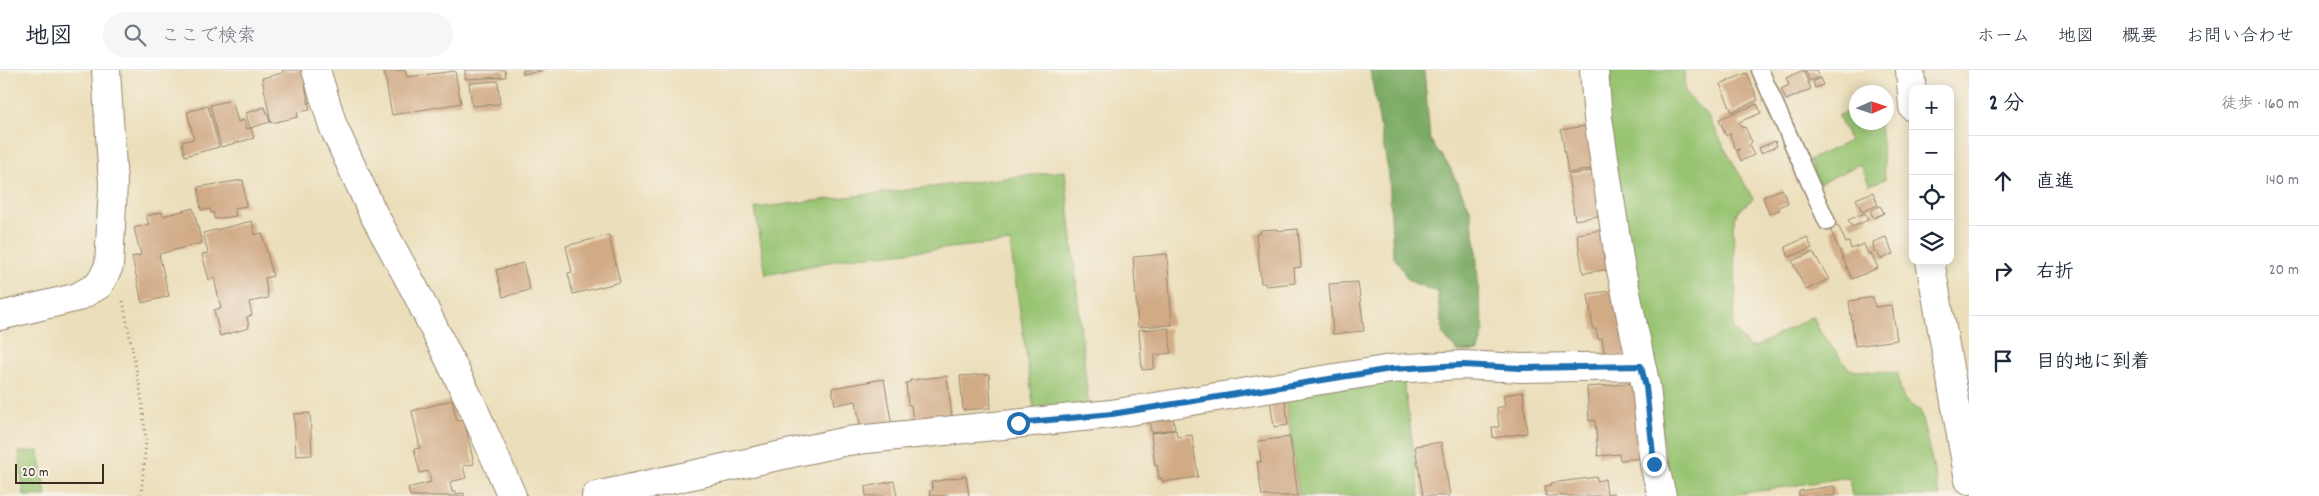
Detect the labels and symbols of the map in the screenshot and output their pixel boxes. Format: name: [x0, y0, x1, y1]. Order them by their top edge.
north arrow: [1849, 85, 1894, 130]
route start: [1007, 412, 1030, 435]
route end: [1643, 453, 1666, 476]
scale bar: [15, 461, 104, 484]

